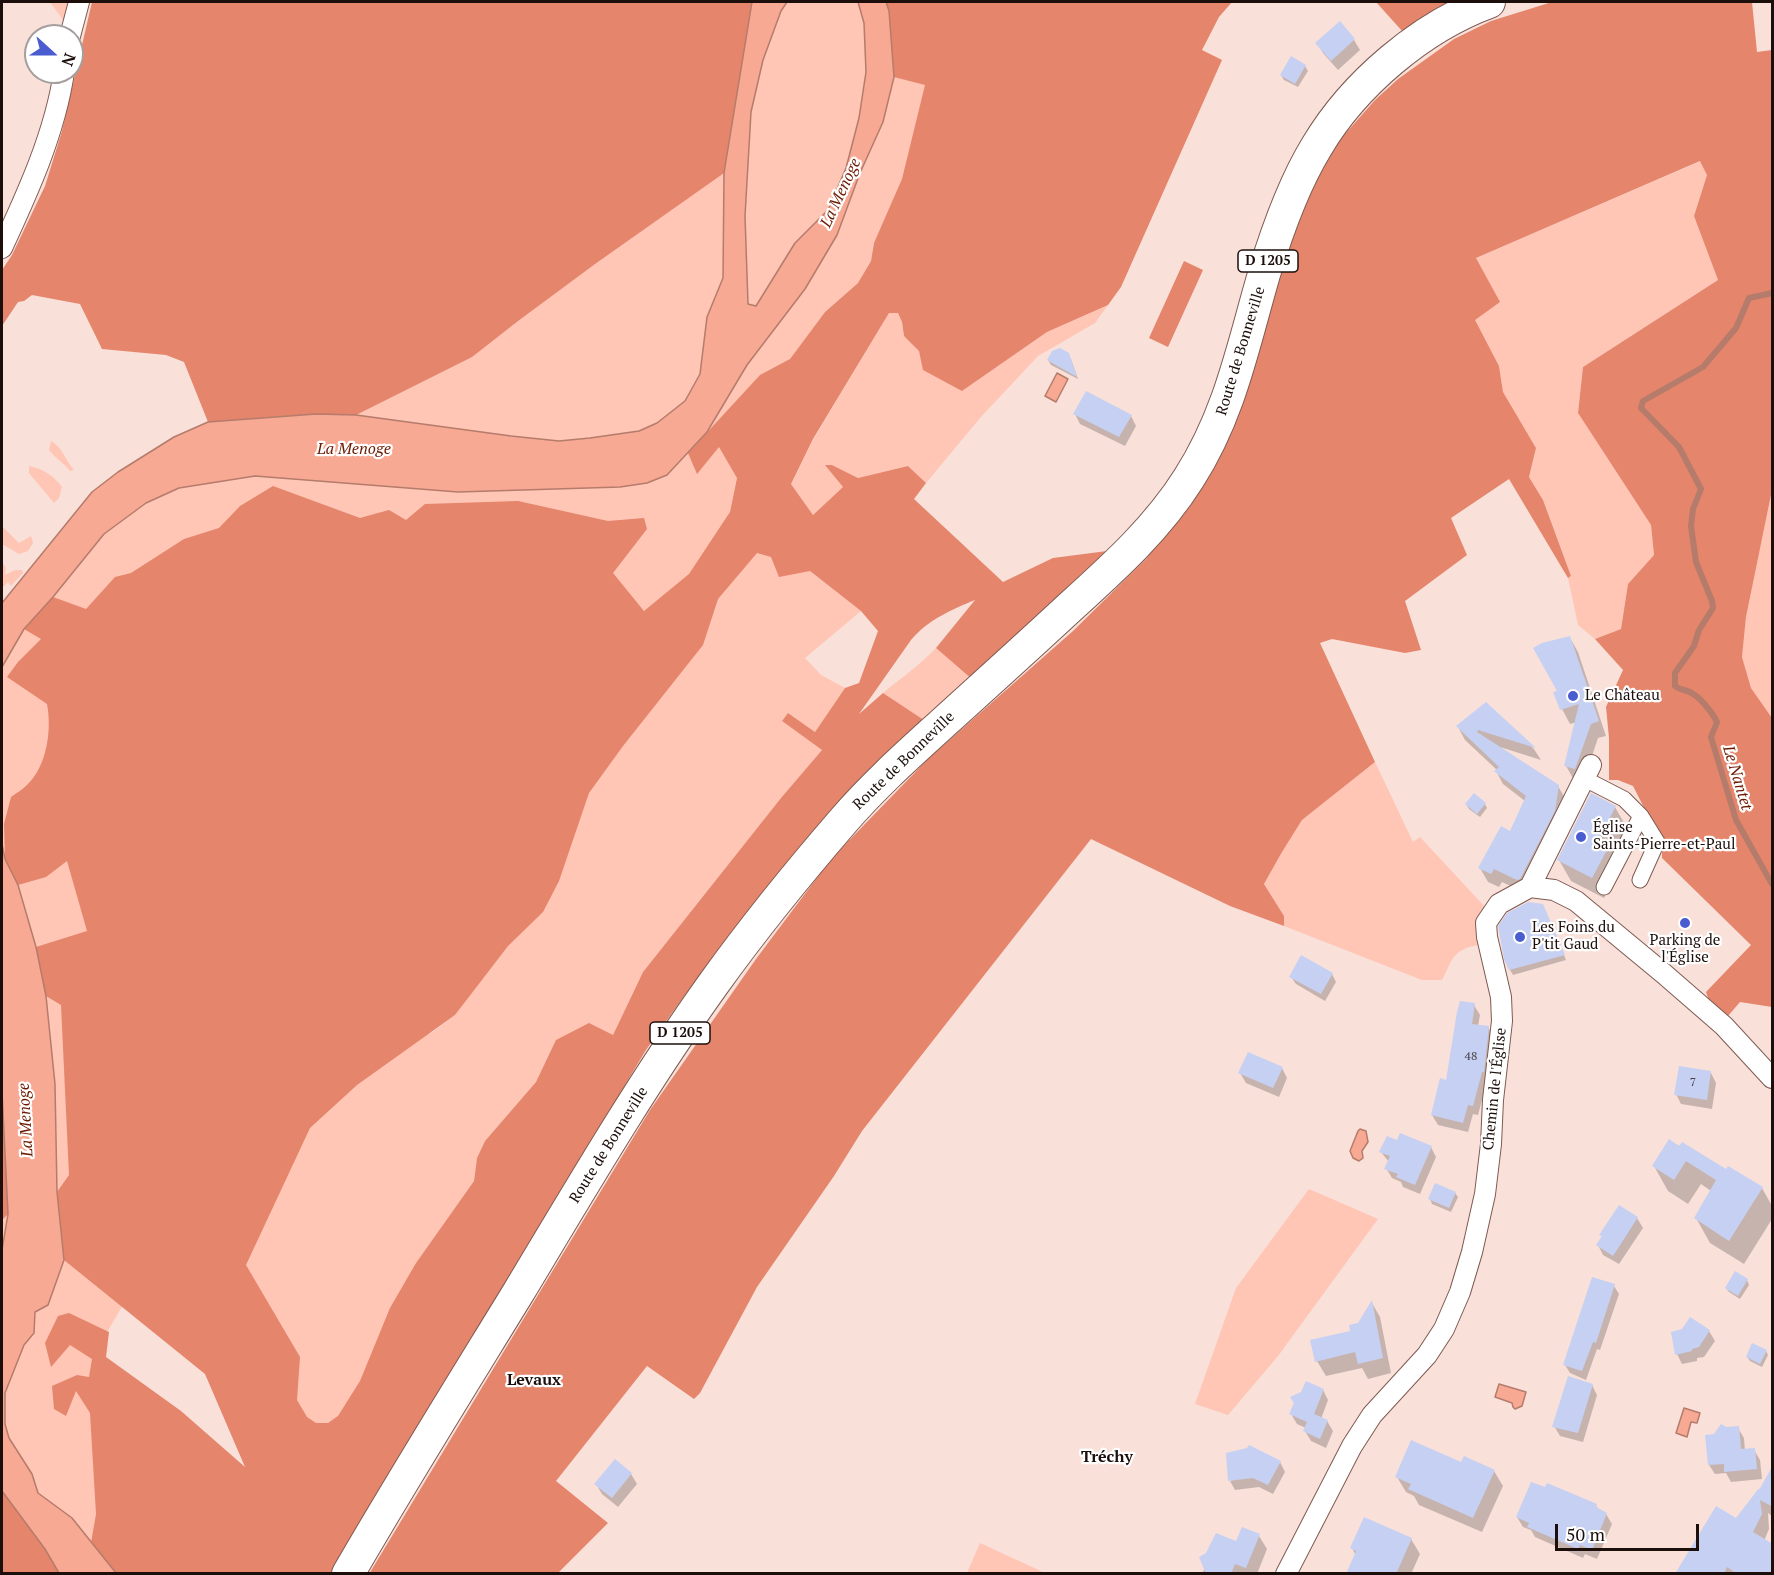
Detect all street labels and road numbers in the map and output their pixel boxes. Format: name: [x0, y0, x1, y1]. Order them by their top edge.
road number: D 1205: [1238, 250, 1298, 272]
street label: Route de Bonneville: [1213, 284, 1269, 418]
street label: Route de Bonneville: [850, 708, 958, 814]
road number: D 1205: [650, 1022, 710, 1044]
street label: Chemin de l'Église: [1480, 1027, 1510, 1151]
street label: Route de Bonneville: [566, 1084, 652, 1206]

